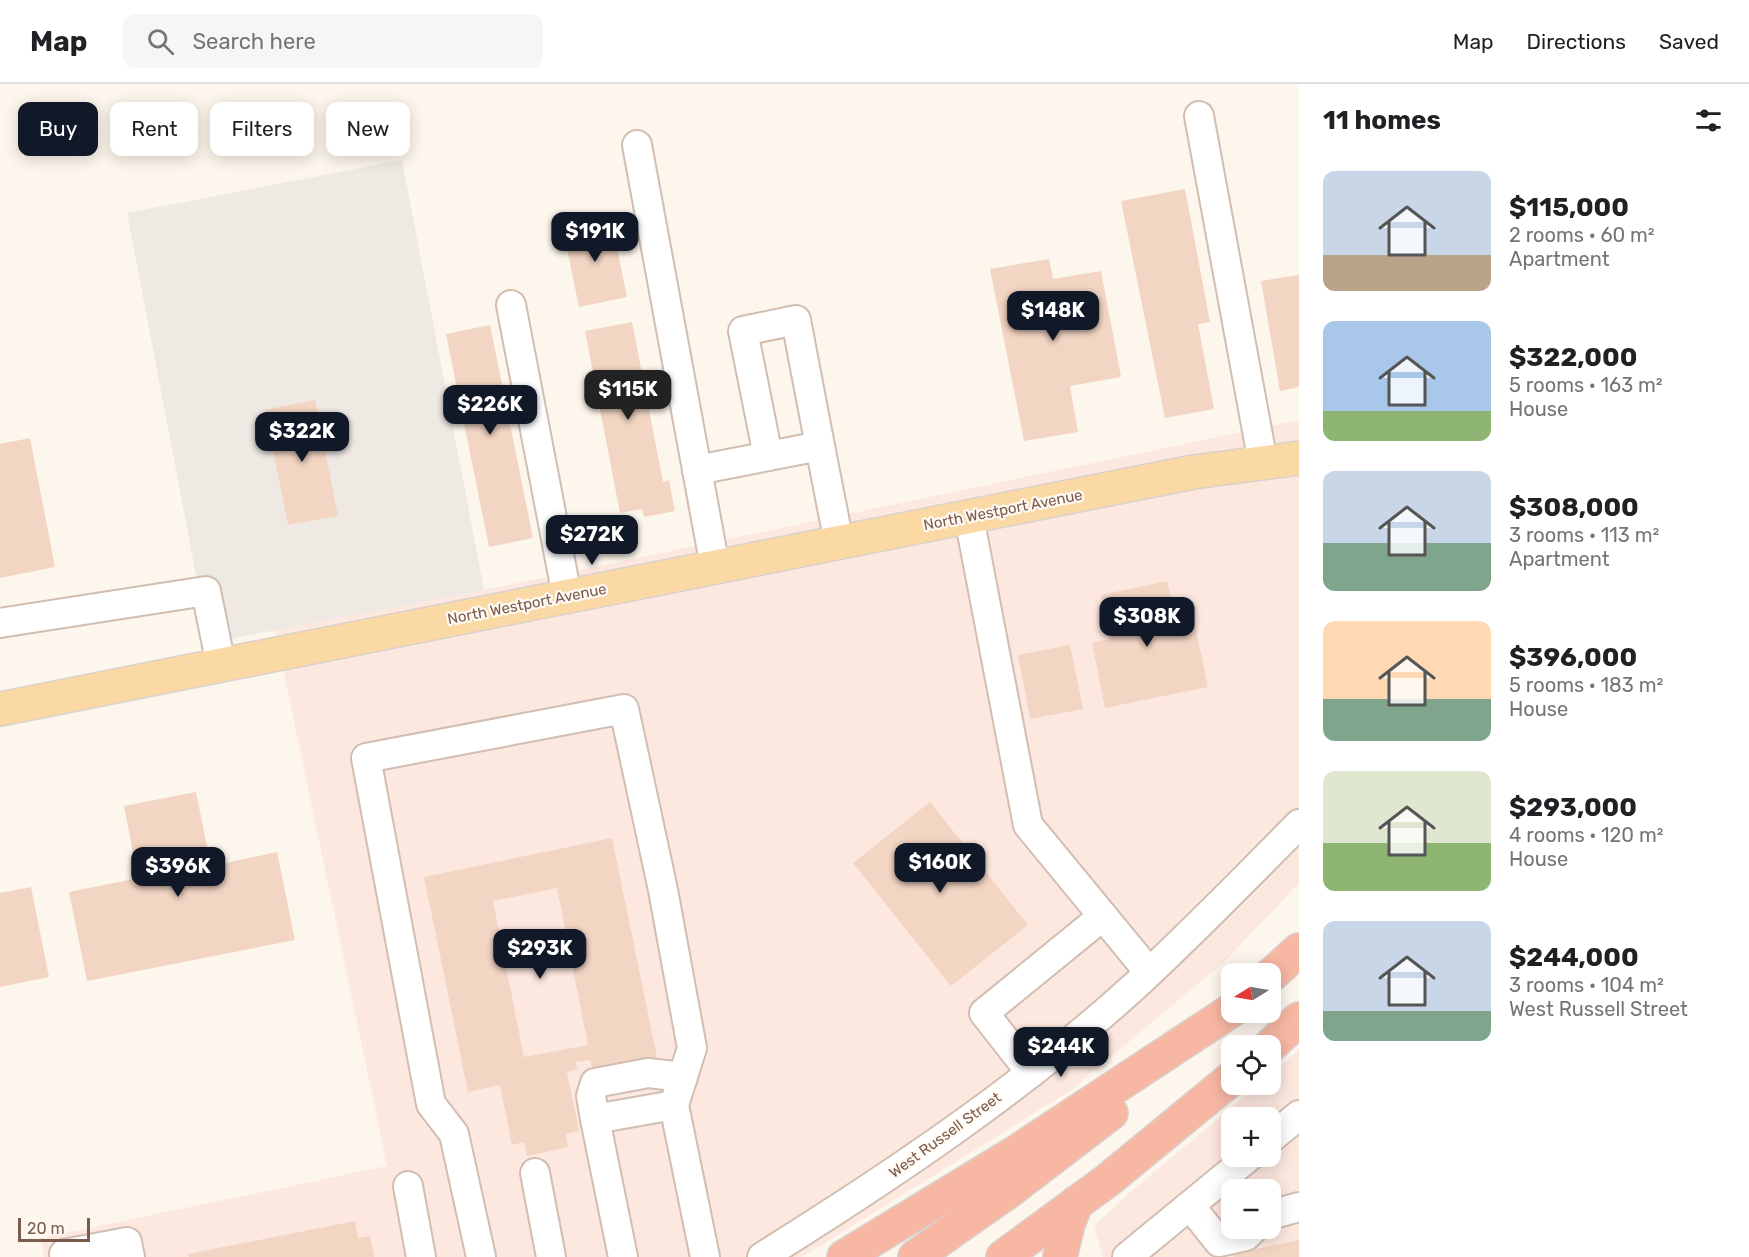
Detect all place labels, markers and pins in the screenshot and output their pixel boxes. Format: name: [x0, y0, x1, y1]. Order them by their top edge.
pin: $191K: [553, 212, 637, 263]
pin: $148K: [1011, 291, 1095, 342]
pin: $115K: [586, 370, 670, 421]
pin: $226K: [448, 385, 532, 436]
pin: $322K: [260, 412, 344, 463]
pin: $272K: [550, 515, 634, 566]
pin: $308K: [1105, 597, 1189, 648]
pin: $160K: [898, 843, 982, 894]
pin: $396K: [136, 847, 220, 898]
pin: $293K: [498, 929, 582, 980]
pin: $244K: [1019, 1027, 1103, 1078]

